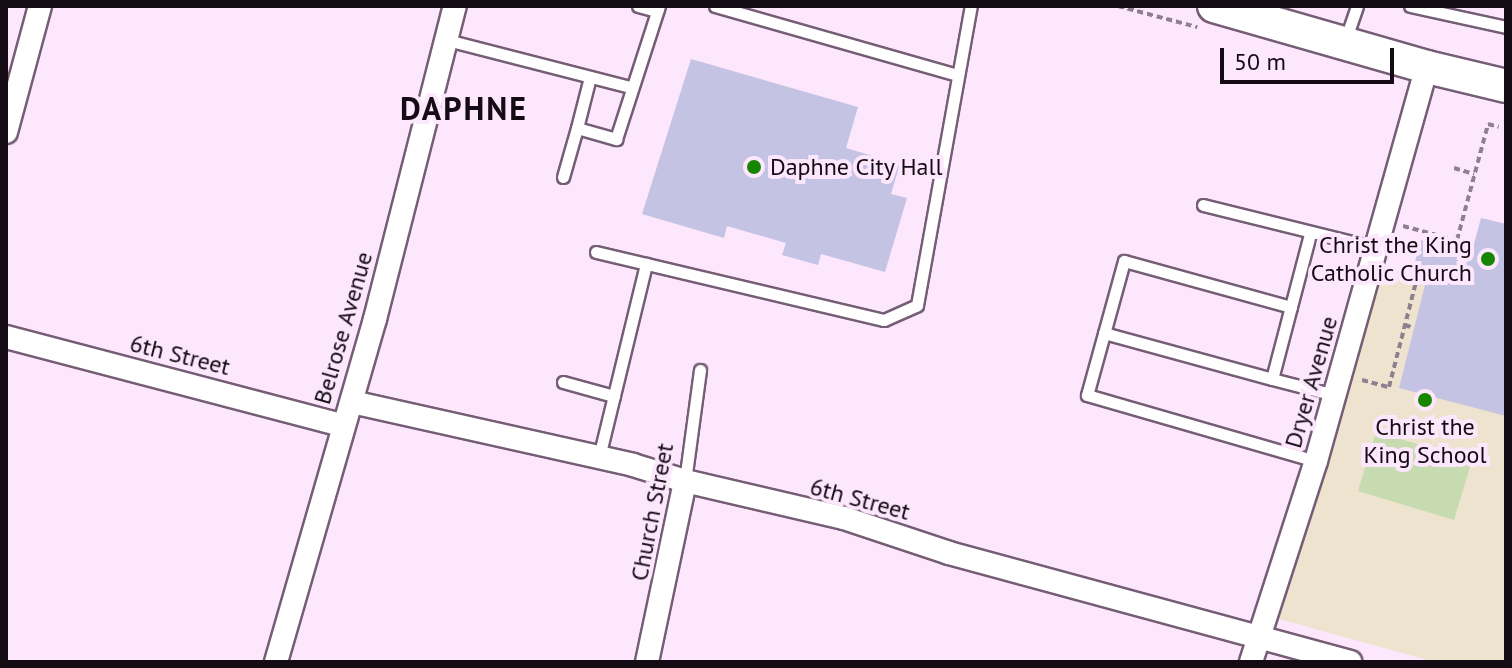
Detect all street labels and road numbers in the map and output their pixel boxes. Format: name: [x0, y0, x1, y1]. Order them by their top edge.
street label: Belrose Avenue: [307, 248, 379, 408]
street label: Dryer Avenue: [1278, 312, 1344, 452]
street label: 6th Street: [127, 329, 233, 381]
street label: Church Street: [625, 441, 679, 583]
street label: 6th Street: [807, 472, 913, 526]

